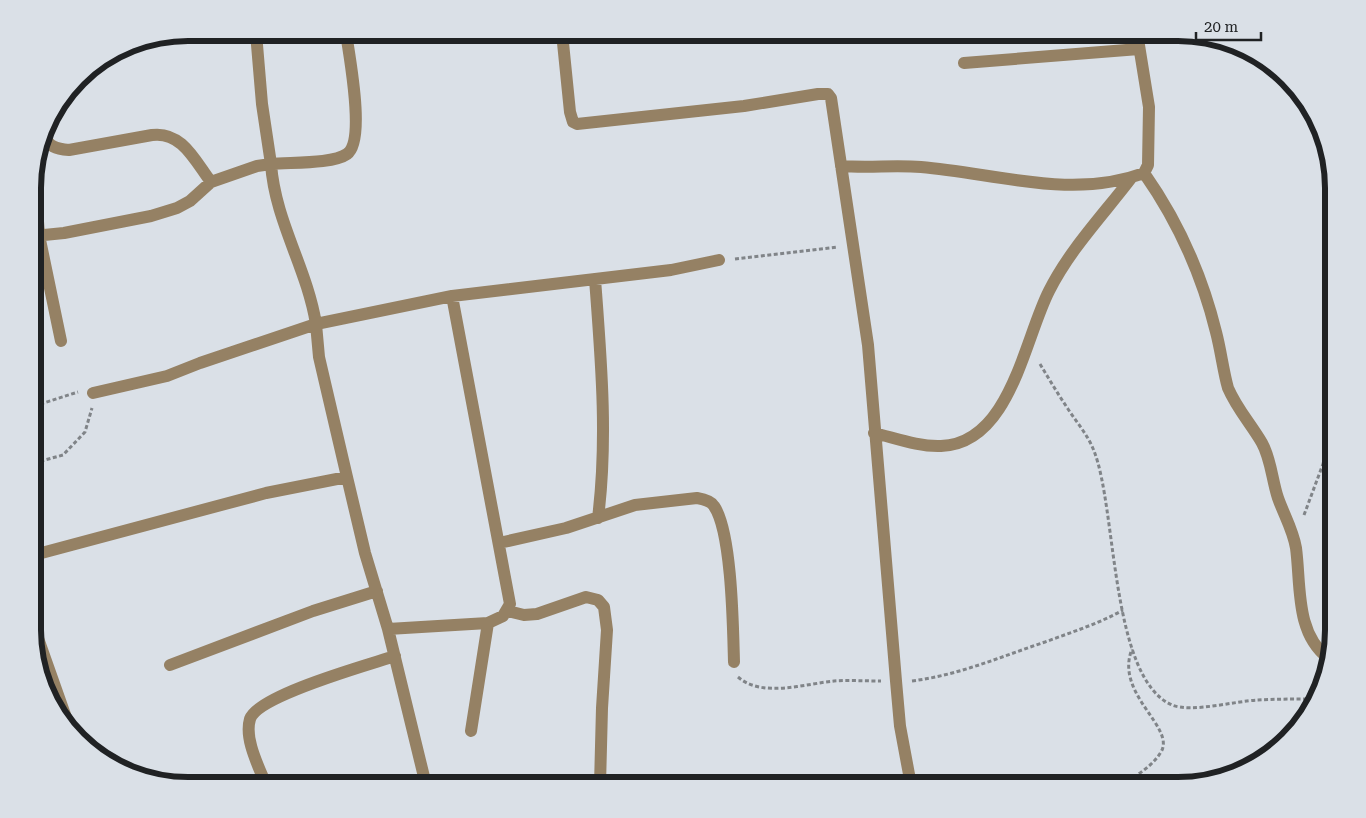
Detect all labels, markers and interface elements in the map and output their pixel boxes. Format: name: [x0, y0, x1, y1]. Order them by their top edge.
scale bar: [1196, 10, 1261, 42]
text: 20 m: [1204, 18, 1239, 36]

